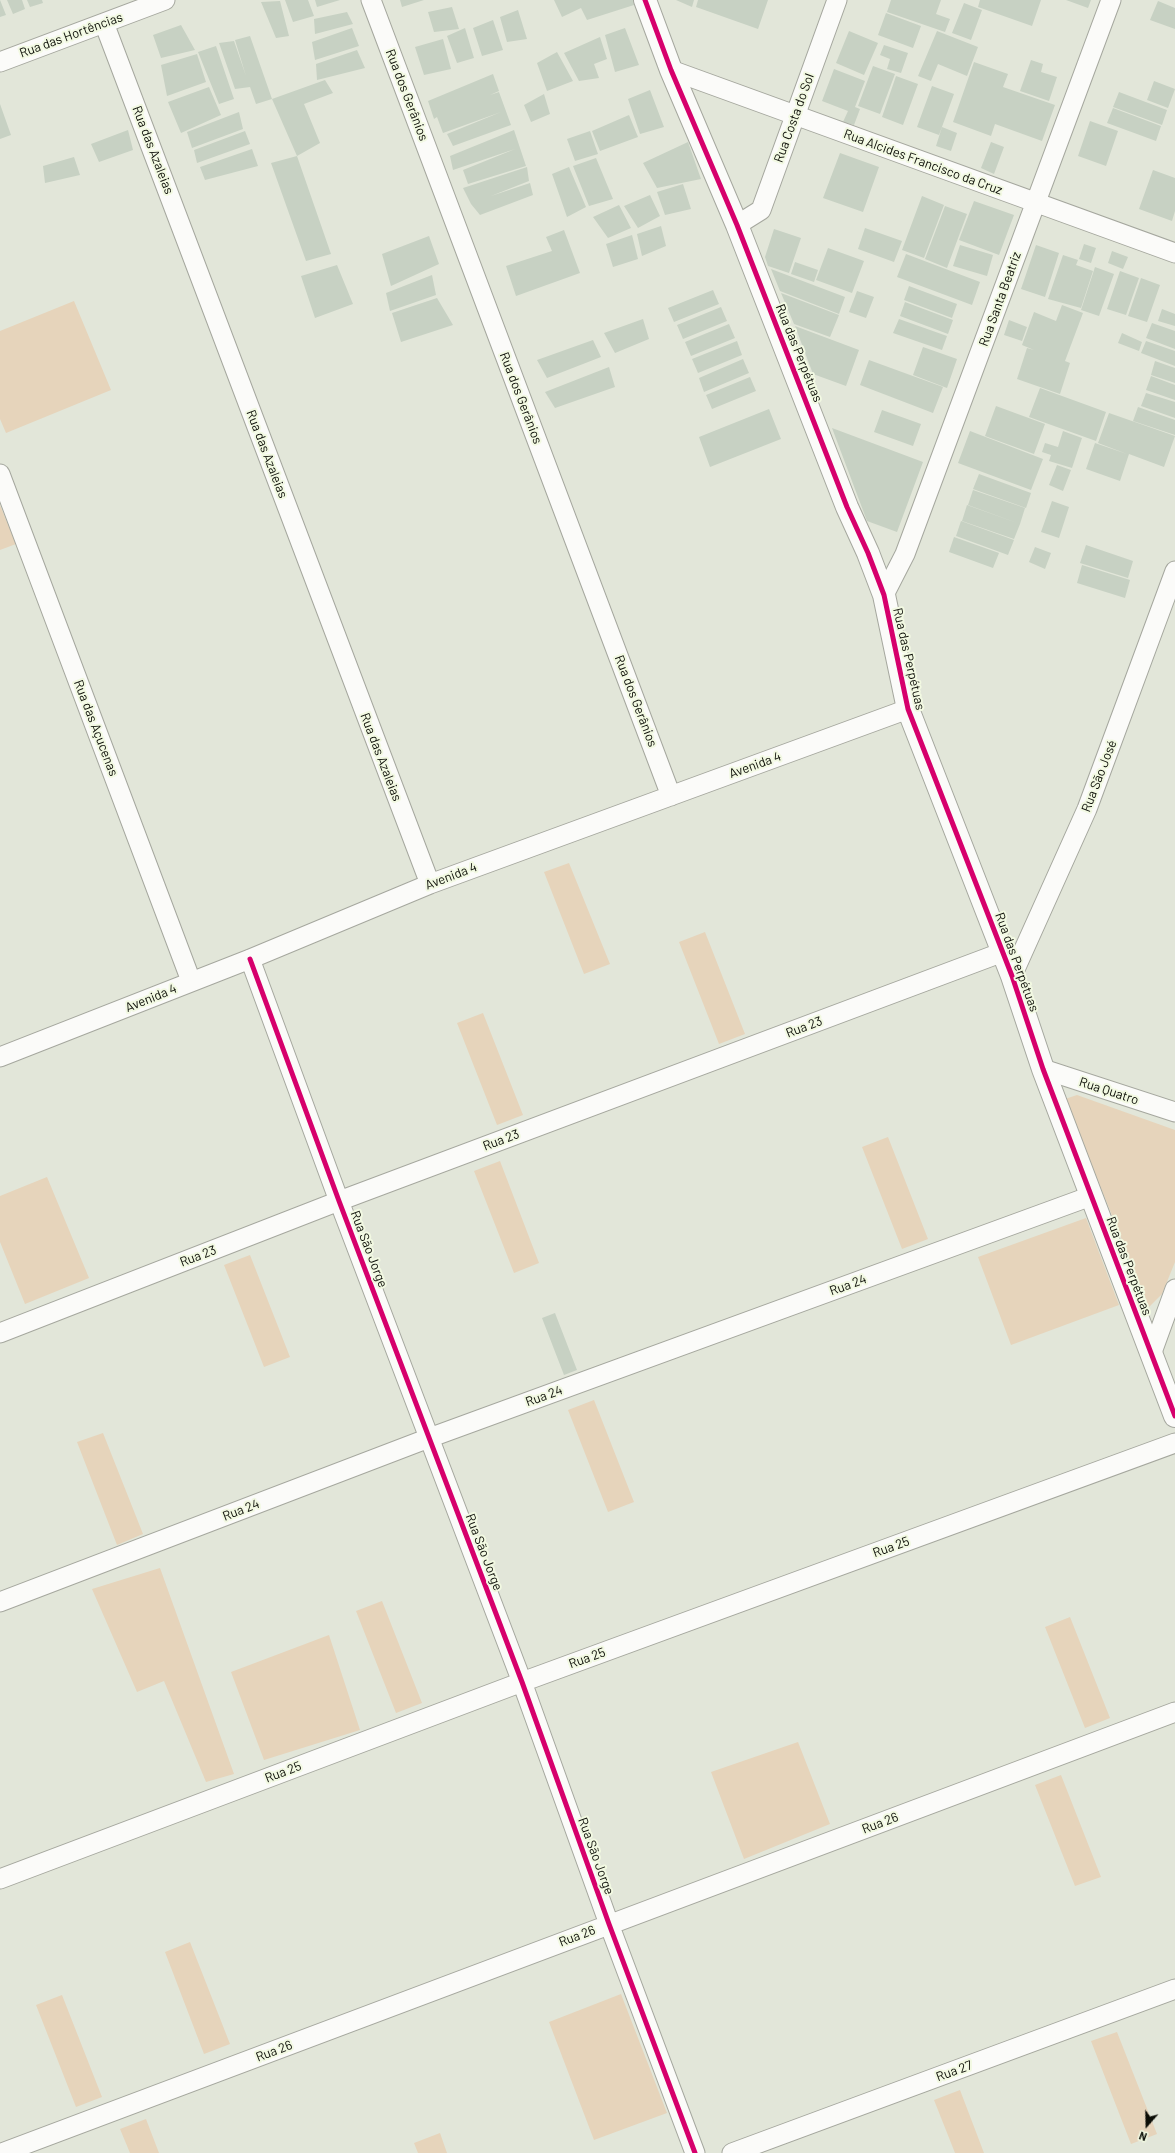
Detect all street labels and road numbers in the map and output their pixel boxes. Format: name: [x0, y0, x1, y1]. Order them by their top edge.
street label: Rua das Hortências: [17, 9, 125, 61]
street label: Rua dos Gerânios: [382, 47, 432, 143]
street label: Rua Costa do Sol: [771, 71, 817, 165]
street label: Rua das Azaleias: [129, 104, 177, 196]
street label: Rua Alcides Francisco da Cruz: [841, 126, 1005, 198]
street label: Rua Santa Beatriz: [976, 250, 1024, 348]
street label: Rua das Perpétuas: [772, 302, 826, 404]
street label: Rua dos Gerânios: [496, 350, 546, 446]
street label: Rua das Azaleias: [243, 408, 291, 500]
street label: Rua das Perpétuas: [890, 606, 928, 712]
street label: Rua dos Gerânios: [611, 653, 661, 749]
street label: Rua das Açucenas: [70, 678, 122, 778]
street label: Rua das Azaleias: [357, 711, 405, 803]
street label: Rua São José: [1078, 738, 1120, 814]
street label: Avenida 4: [727, 748, 783, 782]
street label: Avenida 4: [423, 859, 479, 893]
street label: Rua das Perpétuas: [992, 910, 1042, 1014]
street label: Avenida 4: [123, 981, 179, 1015]
street label: Rua 23: [784, 1013, 824, 1041]
street label: Rua Quatro: [1077, 1074, 1141, 1108]
street label: Rua 23: [481, 1126, 521, 1154]
street label: Rua São Jorge: [347, 1208, 391, 1290]
street label: Rua das Perpétuas: [1103, 1214, 1155, 1318]
street label: Rua 23: [178, 1242, 218, 1270]
street label: Rua 24: [827, 1271, 869, 1299]
street label: Rua 24: [523, 1382, 565, 1410]
street label: Rua 24: [220, 1496, 262, 1524]
street label: Rua São Jorge: [462, 1511, 506, 1593]
street label: Rua 25: [871, 1533, 911, 1561]
street label: Rua 25: [567, 1644, 607, 1672]
street label: Rua 25: [263, 1758, 303, 1786]
street label: Rua 26: [860, 1809, 900, 1837]
street label: Rua São Jorge: [575, 1815, 617, 1897]
street label: Rua 26: [557, 1922, 597, 1950]
street label: Rua 26: [254, 2037, 294, 2065]
street label: Rua 27: [934, 2057, 974, 2085]

